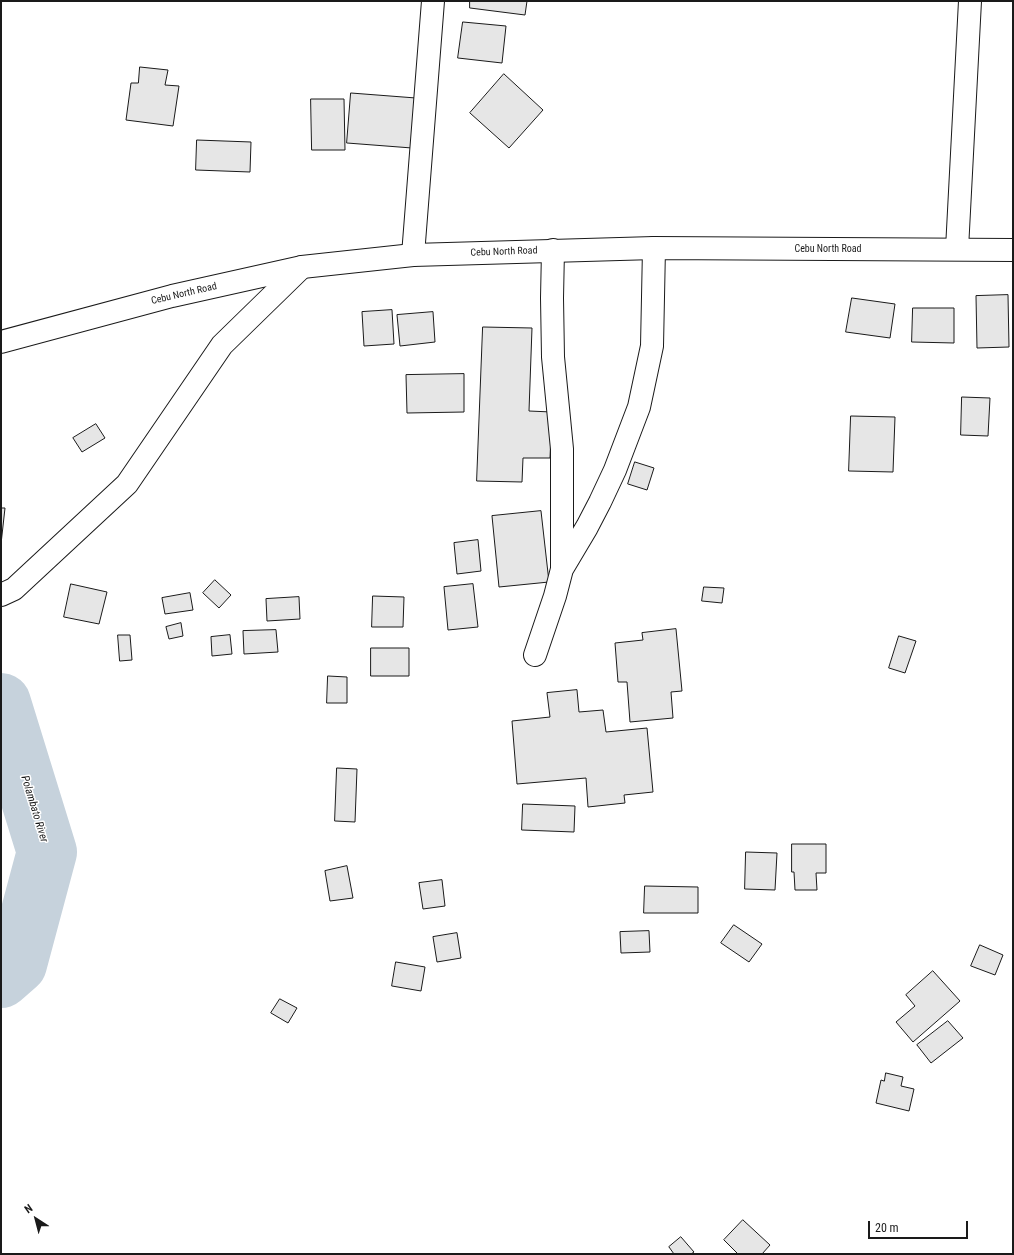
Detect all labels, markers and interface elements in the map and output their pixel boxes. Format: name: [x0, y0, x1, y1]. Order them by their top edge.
street label: Cebu North Road: [794, 243, 862, 255]
street label: Cebu North Road: [470, 245, 538, 259]
street label: Cebu North Road: [150, 281, 218, 307]
water label: Polambato River: [18, 774, 50, 844]
north arrow: [16, 1199, 56, 1239]
text: N: [22, 1202, 35, 1216]
scale bar: [870, 1213, 970, 1239]
text: 20 m: [875, 1221, 899, 1235]

